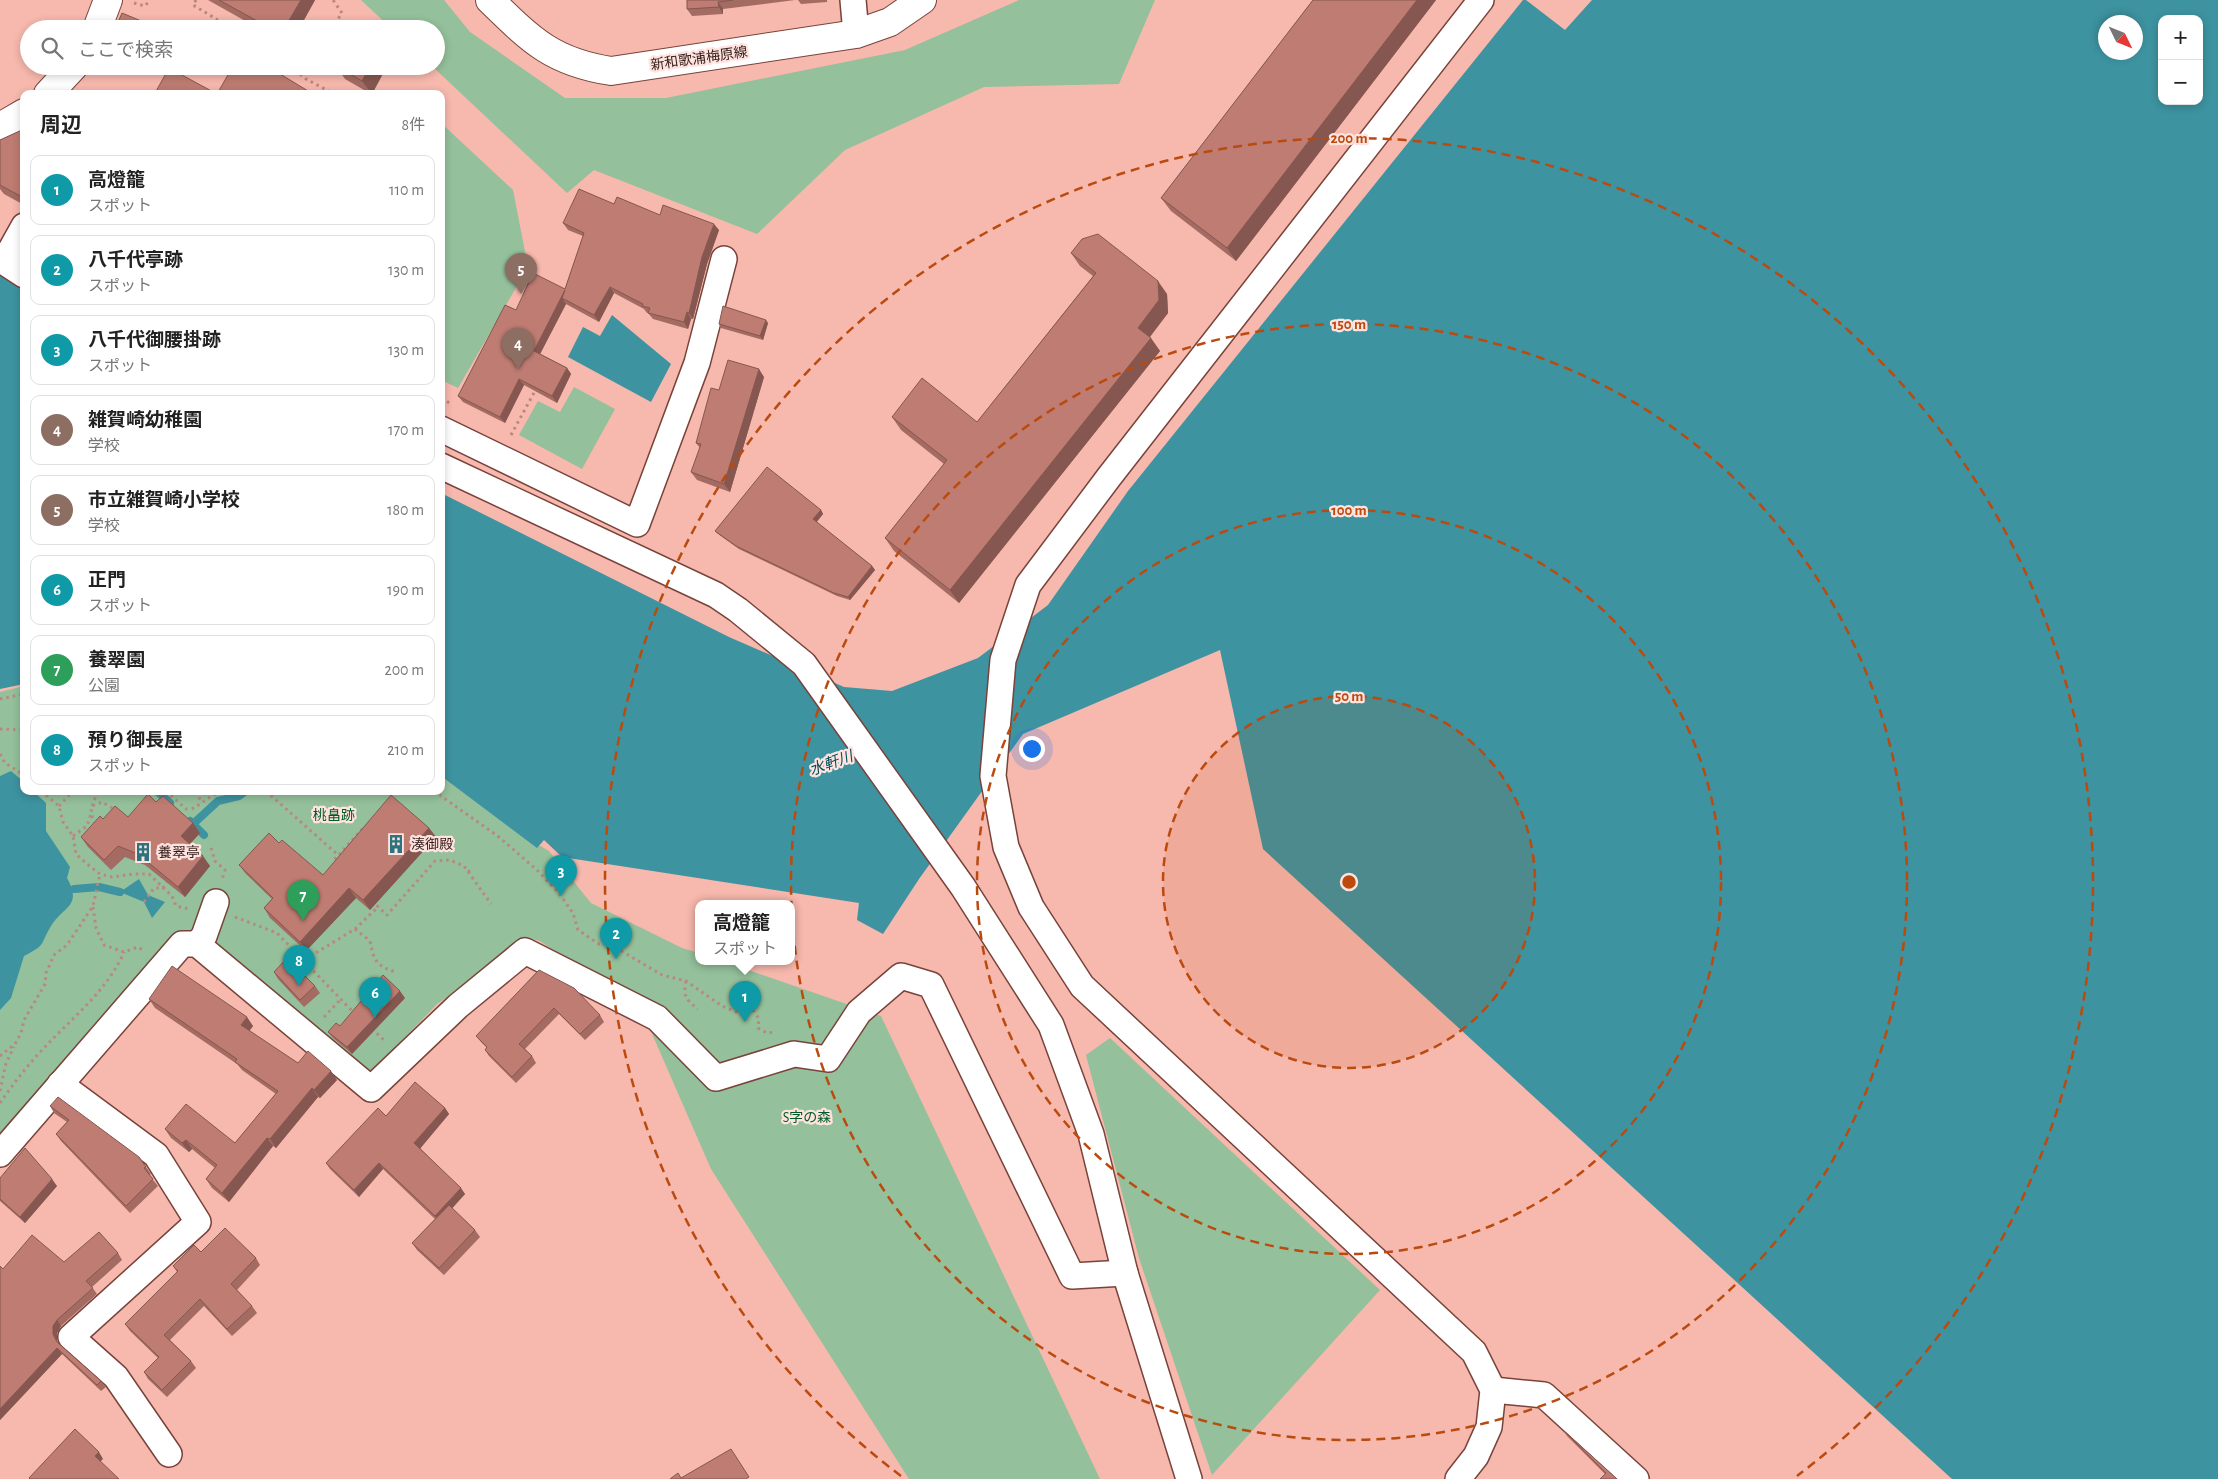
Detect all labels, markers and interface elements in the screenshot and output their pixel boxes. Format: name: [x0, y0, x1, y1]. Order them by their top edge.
north arrow: [2098, 15, 2143, 60]
map controls: [2158, 15, 2203, 105]
button: +: [2158, 15, 2203, 60]
search box: [20, 20, 445, 75]
icon: search: [38, 34, 66, 62]
text: ここで検索: [78, 41, 173, 60]
street label: 新和歌浦梅原線: [649, 43, 749, 73]
button: −: [2158, 60, 2203, 105]
text: 周辺: [40, 115, 82, 136]
text: 8件: [401, 117, 425, 133]
text: 200 m: [1330, 131, 1368, 146]
text: 高燈籠: [88, 171, 145, 190]
text: 1: [54, 182, 60, 198]
text: 110 m: [389, 182, 424, 198]
text: スポット: [88, 198, 152, 214]
text: 八千代亭跡: [88, 251, 183, 270]
pin: 5: [505, 253, 537, 294]
text: 2: [53, 262, 61, 278]
text: 130 m: [388, 262, 424, 278]
text: スポット: [88, 278, 152, 294]
text: 150 m: [1332, 317, 1366, 332]
pin: 4: [502, 328, 534, 369]
text: 八千代御腰掛跡: [88, 331, 221, 350]
text: 3: [54, 342, 60, 358]
text: 130 m: [388, 342, 424, 358]
text: スポット: [88, 358, 152, 374]
text: 雑賀崎幼稚園: [88, 411, 202, 430]
text: 4: [53, 422, 61, 438]
text: 170 m: [388, 422, 424, 438]
text: 学校: [88, 438, 120, 454]
text: 市立雑賀崎小学校: [88, 491, 240, 510]
text: 5: [54, 502, 60, 518]
text: 180 m: [387, 502, 424, 518]
text: 100 m: [1331, 503, 1367, 518]
text: 学校: [88, 518, 120, 534]
text: 正門: [88, 571, 126, 590]
text: 6: [53, 582, 61, 598]
text: 190 m: [387, 582, 424, 598]
text: スポット: [88, 598, 152, 614]
text: 養翠園: [88, 651, 145, 670]
text: 7: [54, 662, 60, 678]
text: 200 m: [384, 662, 424, 678]
text: 公園: [88, 678, 120, 694]
text: 50 m: [1335, 689, 1363, 704]
text: 預り御長屋: [88, 731, 183, 750]
your location: [1019, 736, 1045, 762]
text: 8: [53, 742, 61, 758]
text: 210 m: [387, 742, 424, 758]
water label: 水軒川: [807, 747, 857, 778]
text: スポット: [88, 758, 152, 774]
park label: 桃畠跡: [313, 807, 355, 823]
building icon: 湊御殿: [385, 833, 407, 855]
place label: 湊御殿: [411, 837, 453, 852]
building icon: 養翠亭: [132, 841, 154, 863]
place label: 養翠亭: [158, 845, 200, 860]
pin: 3: [545, 855, 577, 896]
centre of rings: [1340, 873, 1358, 891]
pin: 7: [287, 880, 319, 921]
popup: [695, 900, 795, 965]
text: 高燈籠: [713, 914, 770, 933]
pin: 2: [600, 918, 632, 959]
text: スポット: [713, 941, 777, 957]
pin: 8: [283, 945, 315, 986]
pin: 6: [359, 977, 391, 1018]
pin: 1: [729, 981, 761, 1022]
park label: S字の森: [783, 1110, 831, 1125]

